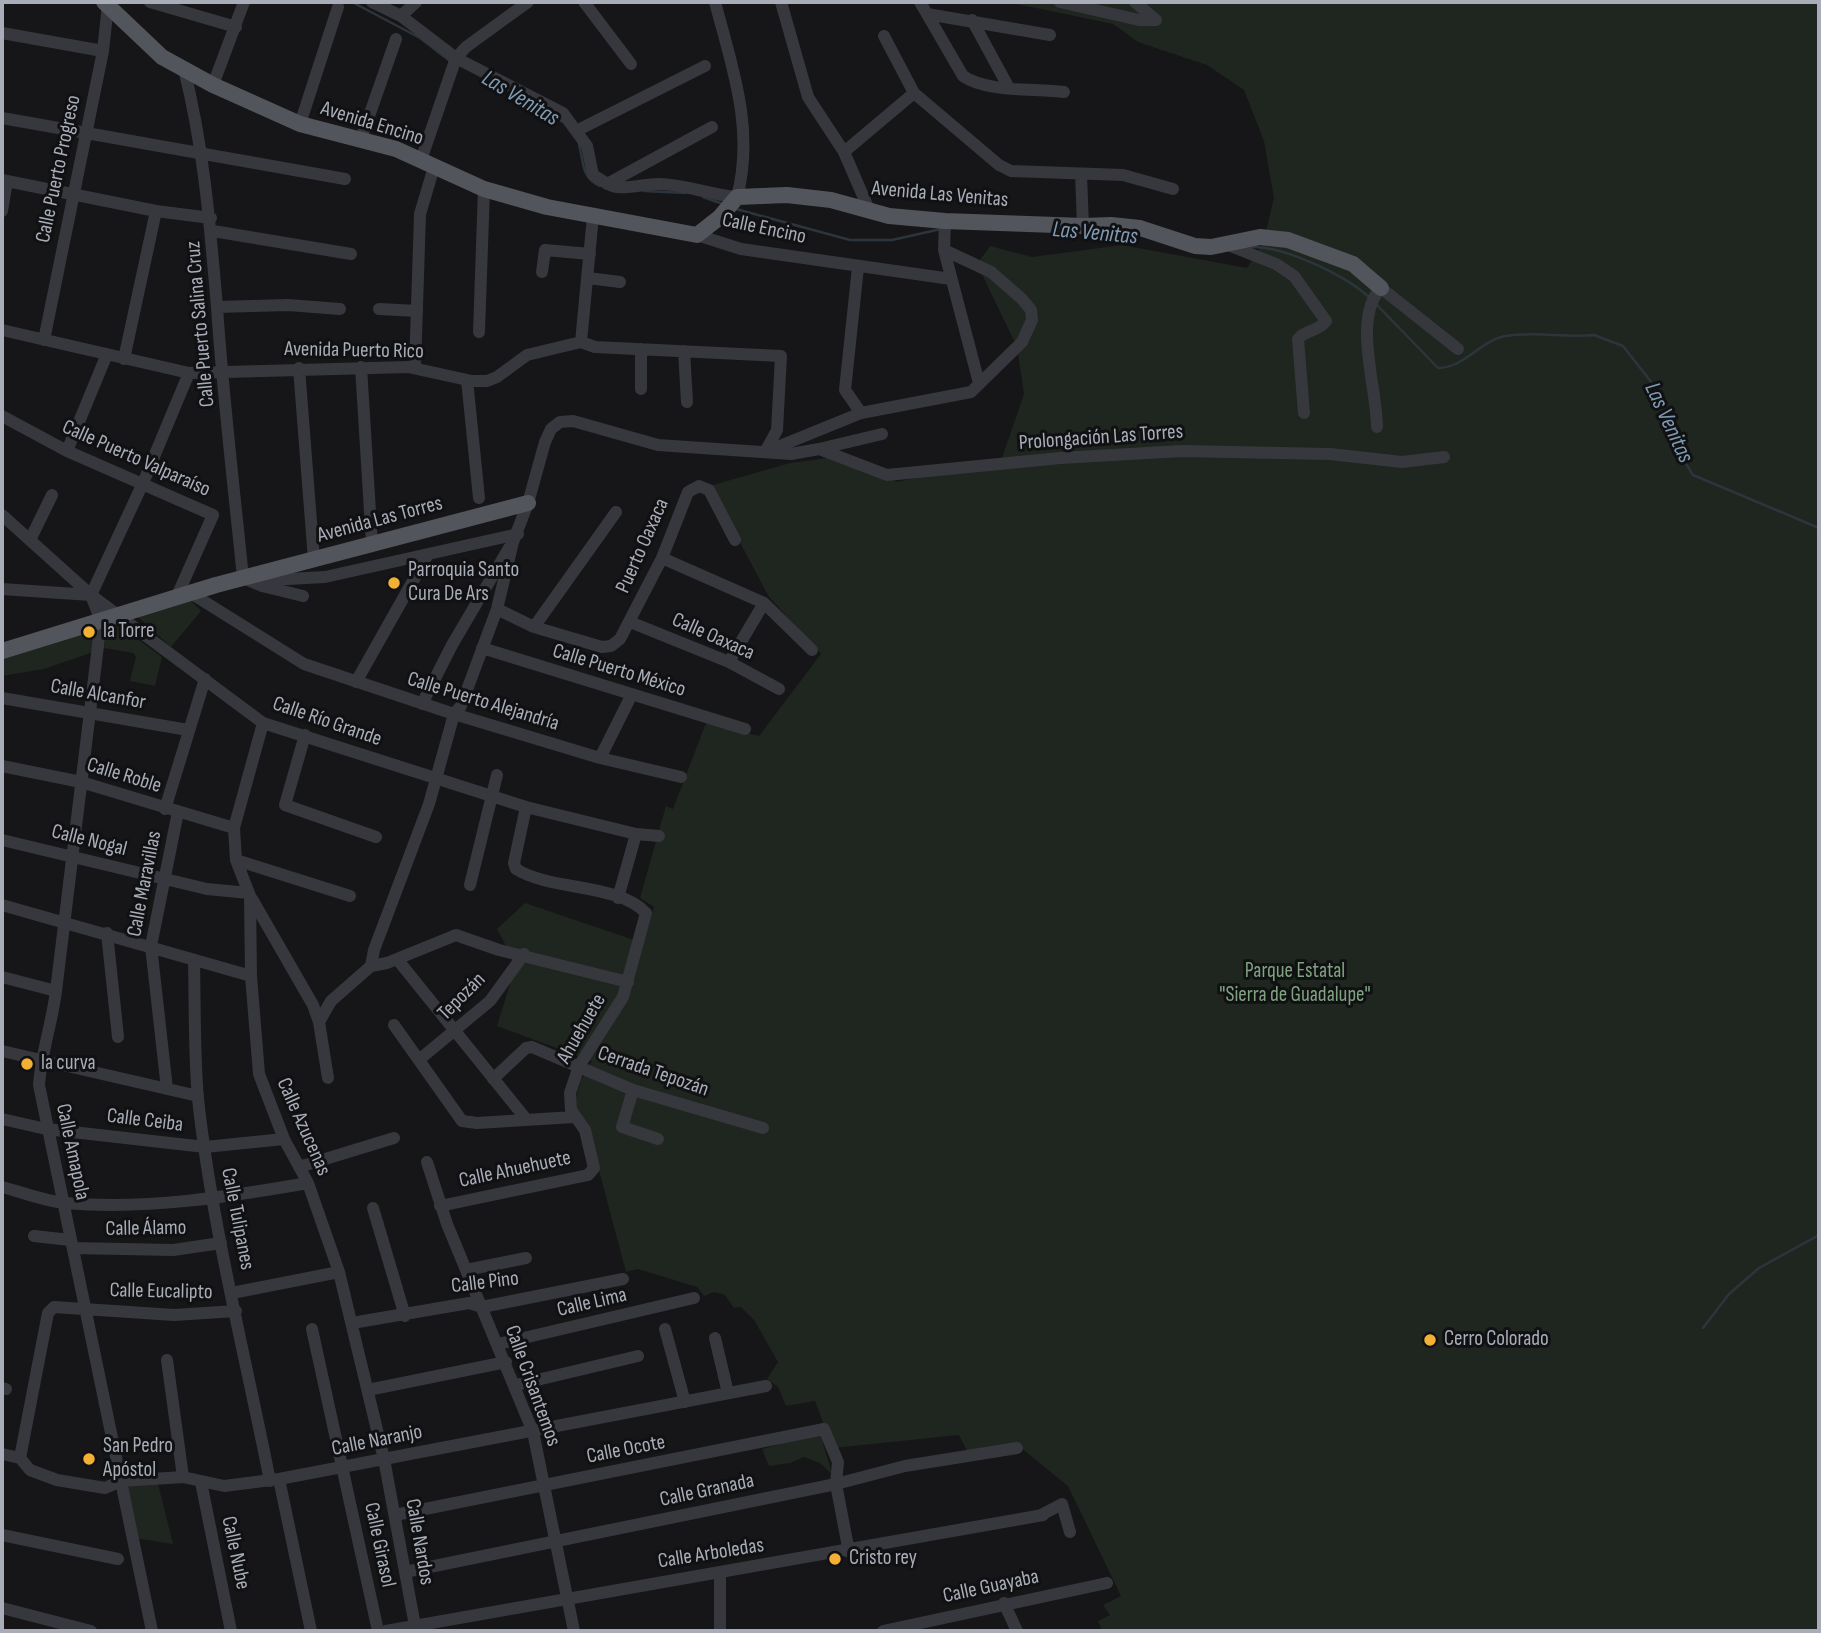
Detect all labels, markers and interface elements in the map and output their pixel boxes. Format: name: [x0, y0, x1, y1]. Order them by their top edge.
water label: Las Venitas: [476, 65, 564, 133]
street label: Calle Puerto Progreso: [31, 93, 87, 245]
street label: Avenida Encino: [318, 96, 426, 152]
street label: Avenida Las Venitas: [871, 176, 1009, 214]
street label: Calle Encino: [720, 208, 808, 250]
water label: Las Venitas: [1051, 217, 1139, 251]
street label: Calle Puerto Salina Cruz: [181, 240, 221, 408]
street label: Avenida Puerto Rico: [284, 337, 424, 365]
water label: Las Venitas: [1637, 378, 1699, 468]
street label: Calle Puerto Valparaíso: [58, 415, 214, 503]
street label: Prolongación Las Torres: [1018, 420, 1184, 456]
street label: Avenida Las Torres: [315, 491, 445, 549]
street label: Puerto Oaxaca: [611, 495, 675, 597]
place label: Parroquia Santo Cura De Ars: [408, 558, 519, 608]
marker: Parroquia Santo Cura De Ars: [386, 575, 402, 591]
street label: Calle Oaxaca: [668, 608, 758, 666]
place label: la Torre: [103, 619, 154, 645]
marker: la Torre: [81, 624, 97, 640]
street label: Calle Puerto México: [549, 639, 689, 703]
street label: Calle Puerto Alejandría: [404, 667, 562, 737]
street label: Calle Alcanfor: [48, 674, 148, 716]
street label: Calle Río Grande: [269, 692, 385, 752]
street label: Calle Roble: [84, 753, 164, 799]
street label: Calle Nogal: [49, 819, 129, 863]
street label: Calle Maravillas: [122, 829, 168, 939]
park label: Parque Estatal "Sierra de Guadalupe": [1219, 959, 1371, 1009]
street label: Tepozán: [433, 968, 491, 1026]
street label: Ahuehuete: [552, 990, 612, 1068]
street label: Cerrada Tepozán: [594, 1041, 712, 1103]
place label: la curva: [41, 1051, 96, 1077]
marker: la curva: [19, 1056, 35, 1072]
street label: Calle Azucenas: [270, 1074, 336, 1180]
street label: Calle Amapola: [50, 1102, 94, 1202]
street label: Calle Ceiba: [105, 1104, 185, 1138]
street label: Calle Ahuehuete: [457, 1146, 573, 1194]
street label: Calle Tulipanes: [215, 1166, 259, 1272]
street label: Calle Álamo: [105, 1216, 187, 1242]
street label: Calle Pino: [450, 1266, 520, 1300]
street label: Calle Eucalipto: [109, 1279, 213, 1305]
street label: Calle Lima: [555, 1283, 629, 1323]
street label: Calle Crisantemos: [499, 1322, 565, 1450]
place label: Cerro Colorado: [1444, 1327, 1549, 1353]
marker: Cerro Colorado: [1422, 1332, 1438, 1348]
street label: Calle Naranjo: [330, 1420, 424, 1462]
street label: Calle Ocote: [585, 1430, 667, 1470]
place label: San Pedro Apóstol: [103, 1434, 173, 1484]
marker: San Pedro Apóstol: [81, 1451, 97, 1467]
street label: Calle Granada: [658, 1469, 756, 1513]
street label: Calle Nardos: [399, 1497, 439, 1587]
street label: Calle Girasol: [358, 1500, 400, 1590]
street label: Calle Nube: [215, 1514, 255, 1592]
street label: Calle Arboledas: [656, 1533, 766, 1575]
place label: Cristo rey: [849, 1546, 917, 1572]
marker: Cristo rey: [827, 1551, 843, 1567]
street label: Calle Guayaba: [941, 1565, 1041, 1609]

